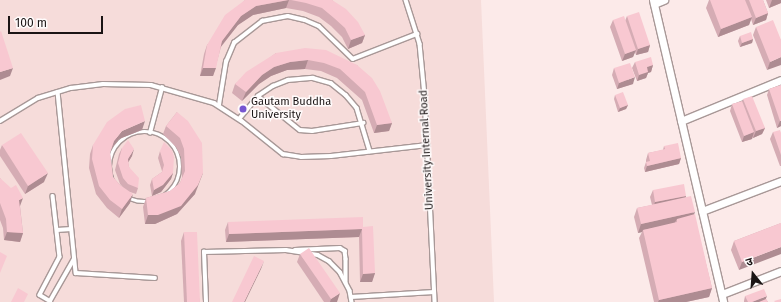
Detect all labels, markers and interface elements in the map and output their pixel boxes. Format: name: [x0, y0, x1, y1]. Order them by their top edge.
scale bar: [10, 8, 105, 34]
text: 100 m: [15, 16, 47, 30]
street label: University Internal Road: [417, 90, 437, 210]
place label: Gautam Buddha University: [251, 96, 331, 122]
marker: Gautam Buddha University: [238, 104, 248, 114]
north arrow: [733, 254, 773, 294]
text: उ: [744, 255, 754, 269]

